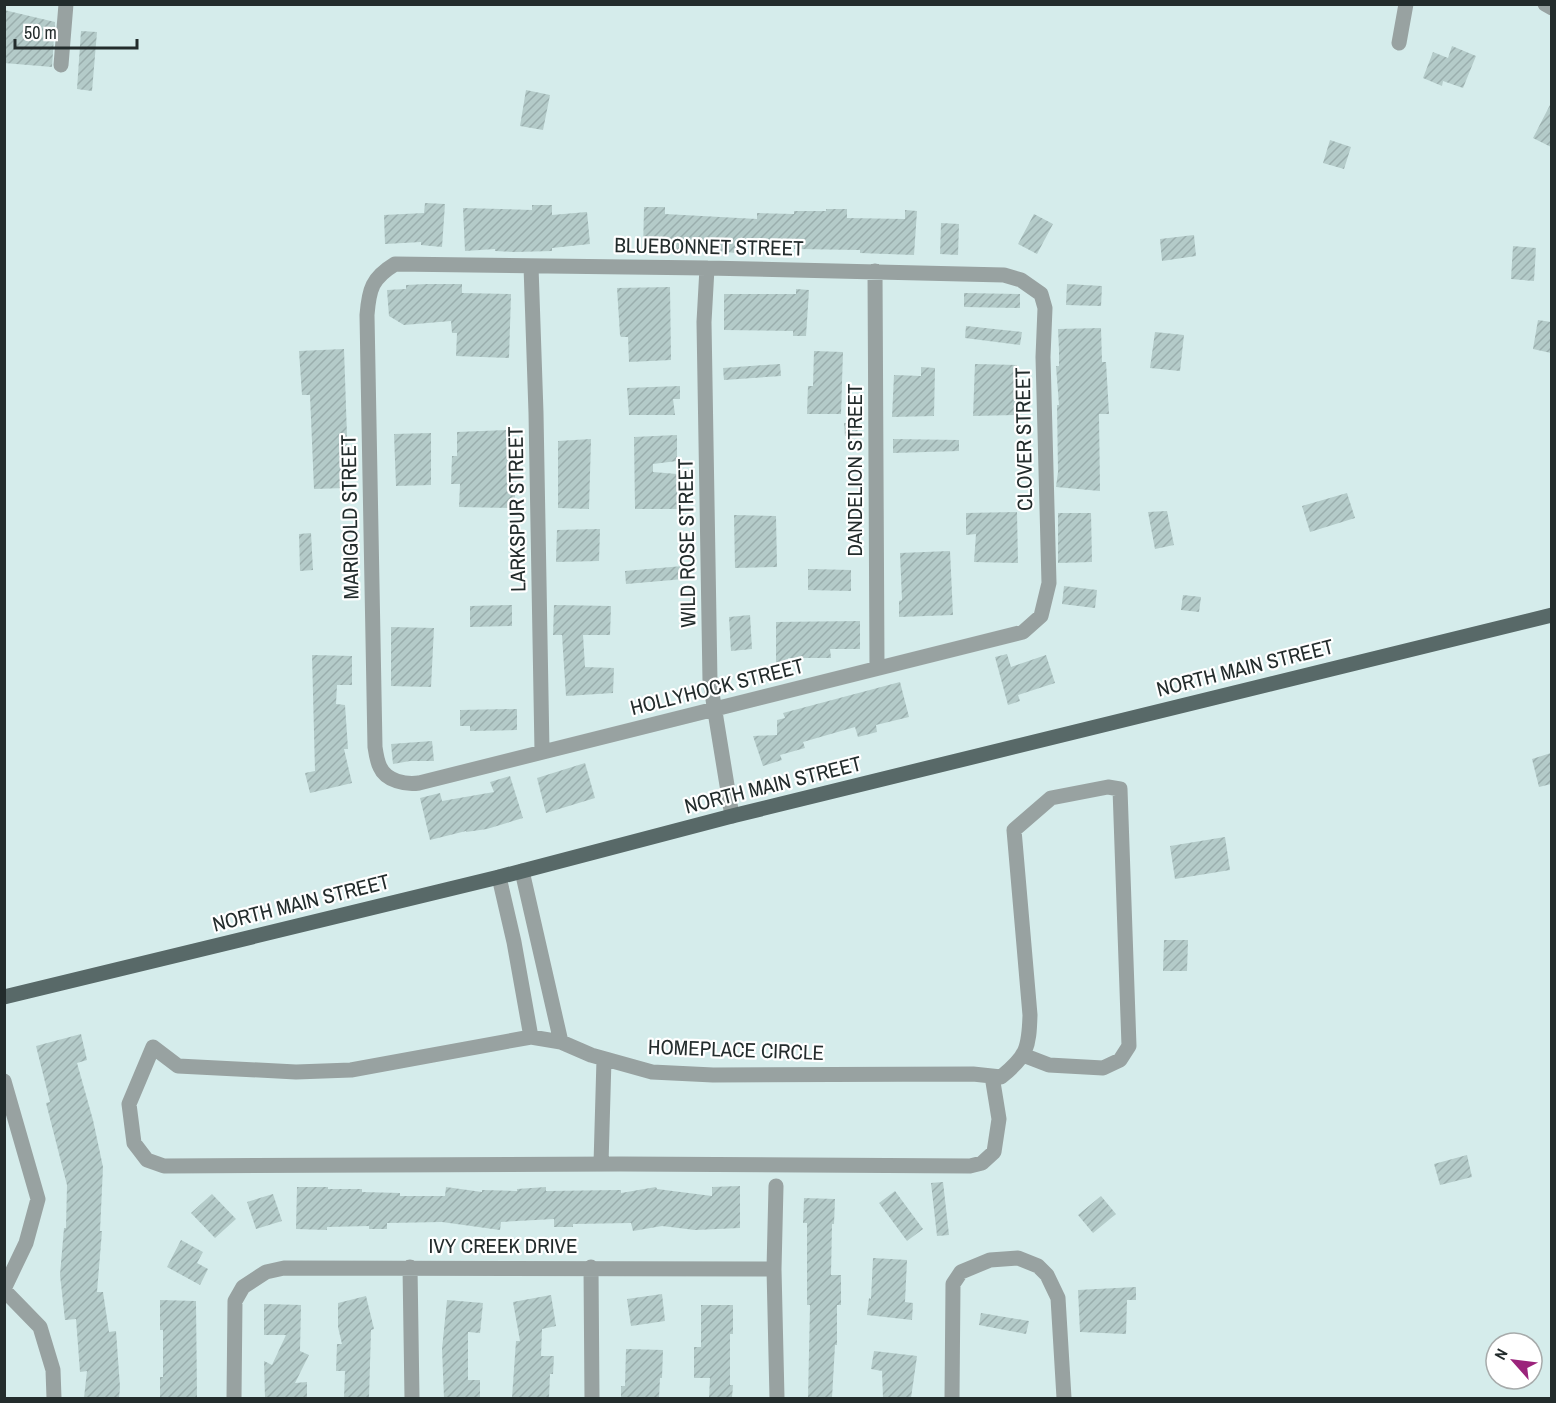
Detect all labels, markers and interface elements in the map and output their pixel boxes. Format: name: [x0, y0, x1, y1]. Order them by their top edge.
scale bar: [15, 12, 136, 50]
text: 50 m: [24, 20, 57, 45]
street label: BLUEBONNET STREET: [614, 230, 804, 263]
street label: CLOVER STREET: [1008, 367, 1039, 511]
street label: DANDELION STREET: [840, 383, 869, 557]
street label: LARKSPUR STREET: [501, 426, 532, 592]
street label: MARIGOLD STREET: [334, 434, 365, 600]
street label: WILD ROSE STREET: [671, 458, 702, 628]
street label: NORTH MAIN STREET: [1153, 631, 1337, 704]
street label: HOLLYHOCK STREET: [627, 651, 807, 722]
street label: NORTH MAIN STREET: [681, 748, 865, 821]
street label: NORTH MAIN STREET: [209, 866, 393, 939]
street label: HOMEPLACE CIRCLE: [648, 1032, 825, 1067]
street label: IVY CREEK DRIVE: [429, 1231, 578, 1260]
north arrow: [1484, 1331, 1544, 1391]
text: N: [1489, 1345, 1513, 1363]

